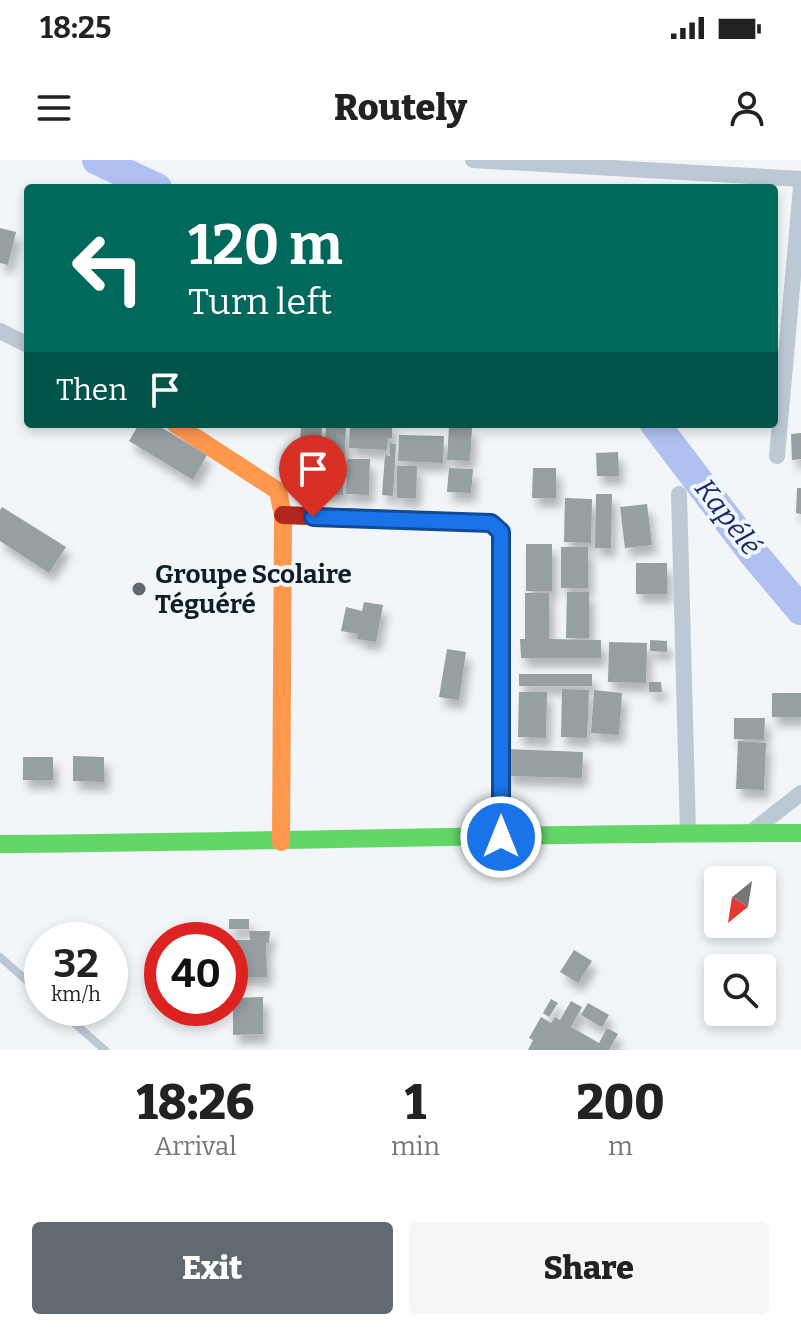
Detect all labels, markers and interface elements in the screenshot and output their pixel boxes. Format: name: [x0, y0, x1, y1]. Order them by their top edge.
text: 18:25: [40, 10, 111, 46]
icon: menu: [32, 86, 76, 130]
text: Routely: [334, 86, 467, 130]
icon: person: [725, 86, 769, 130]
text: 120 m: [188, 212, 343, 279]
icon: left: [56, 216, 160, 320]
text: Turn left: [188, 280, 332, 324]
icon: arrive: [143, 368, 187, 412]
text: Then: [56, 372, 127, 408]
pin: [279, 435, 347, 517]
icon: arrive: [291, 447, 335, 491]
water label: Kapélé: [688, 472, 768, 562]
place label: Groupe Scolaire Téguéré: [155, 559, 352, 620]
marker: Groupe Scolaire Téguéré: [130, 580, 148, 598]
position arrow: [459, 795, 543, 879]
north arrow: [704, 866, 776, 938]
map controls: [704, 866, 776, 1026]
speed limit sign: 40: [144, 922, 248, 1026]
text: 32: [53, 940, 99, 988]
button: search: [704, 954, 776, 1026]
text: km/h: [51, 982, 101, 1006]
text: 18:26: [137, 1074, 254, 1132]
text: 1: [405, 1074, 426, 1132]
text: 200: [576, 1074, 664, 1132]
text: Arrival: [154, 1131, 237, 1162]
text: min: [391, 1131, 440, 1162]
text: m: [608, 1131, 633, 1162]
button: Exit: [32, 1222, 393, 1314]
button: Share: [409, 1222, 769, 1314]

